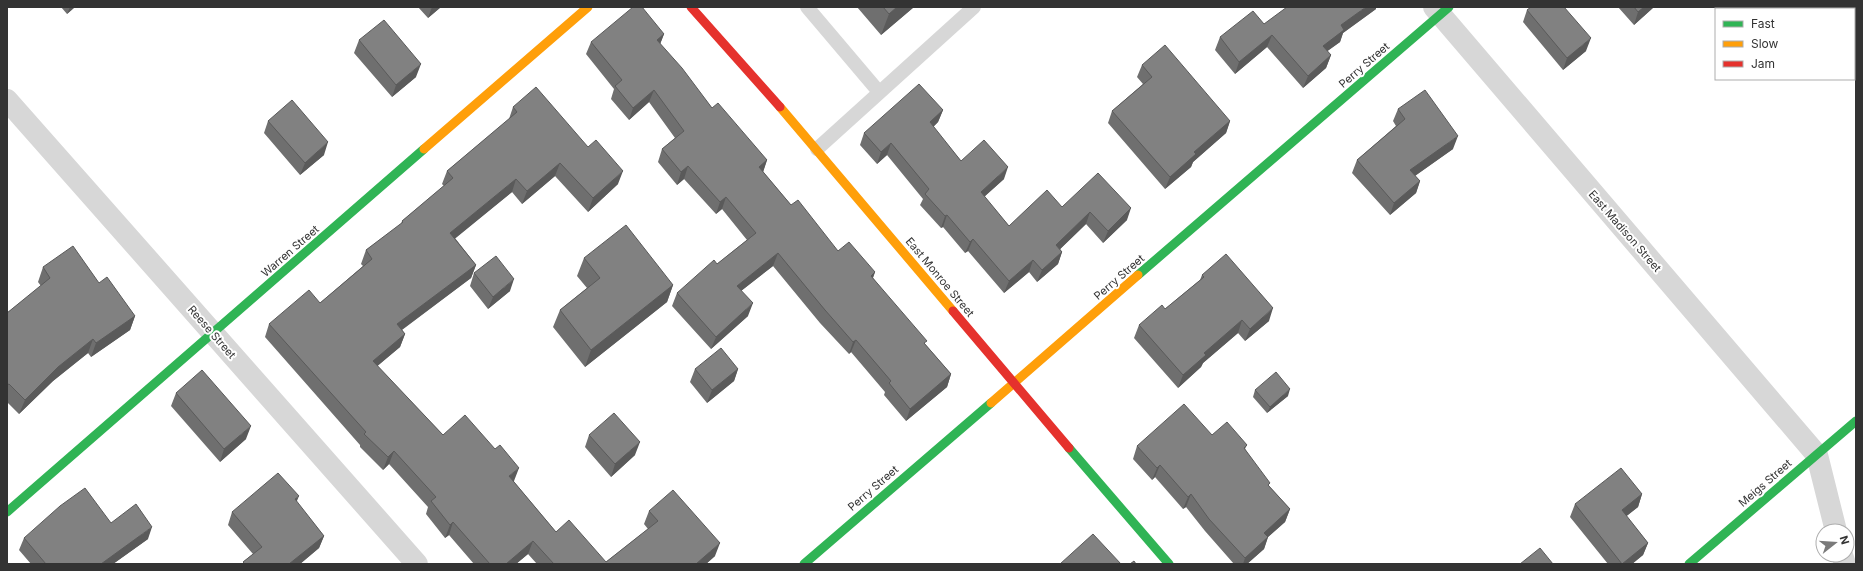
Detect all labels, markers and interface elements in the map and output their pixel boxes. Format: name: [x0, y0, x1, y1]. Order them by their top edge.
legend: [1715, 8, 1855, 80]
text: Fast: [1751, 16, 1775, 31]
text: Slow: [1751, 36, 1779, 51]
street label: Perry Street: [1336, 39, 1392, 91]
text: Jam: [1751, 56, 1775, 71]
street label: East Madison Street: [1586, 187, 1665, 275]
street label: Warren Street: [258, 222, 322, 280]
street label: East Monroe Street: [903, 234, 978, 320]
street label: Perry Street: [1091, 251, 1147, 303]
street label: Reese Street: [185, 302, 239, 362]
street label: Meigs Street: [1736, 456, 1795, 510]
street label: Perry Street: [845, 462, 901, 514]
north arrow: [1815, 523, 1855, 563]
text: N: [1837, 534, 1852, 546]

